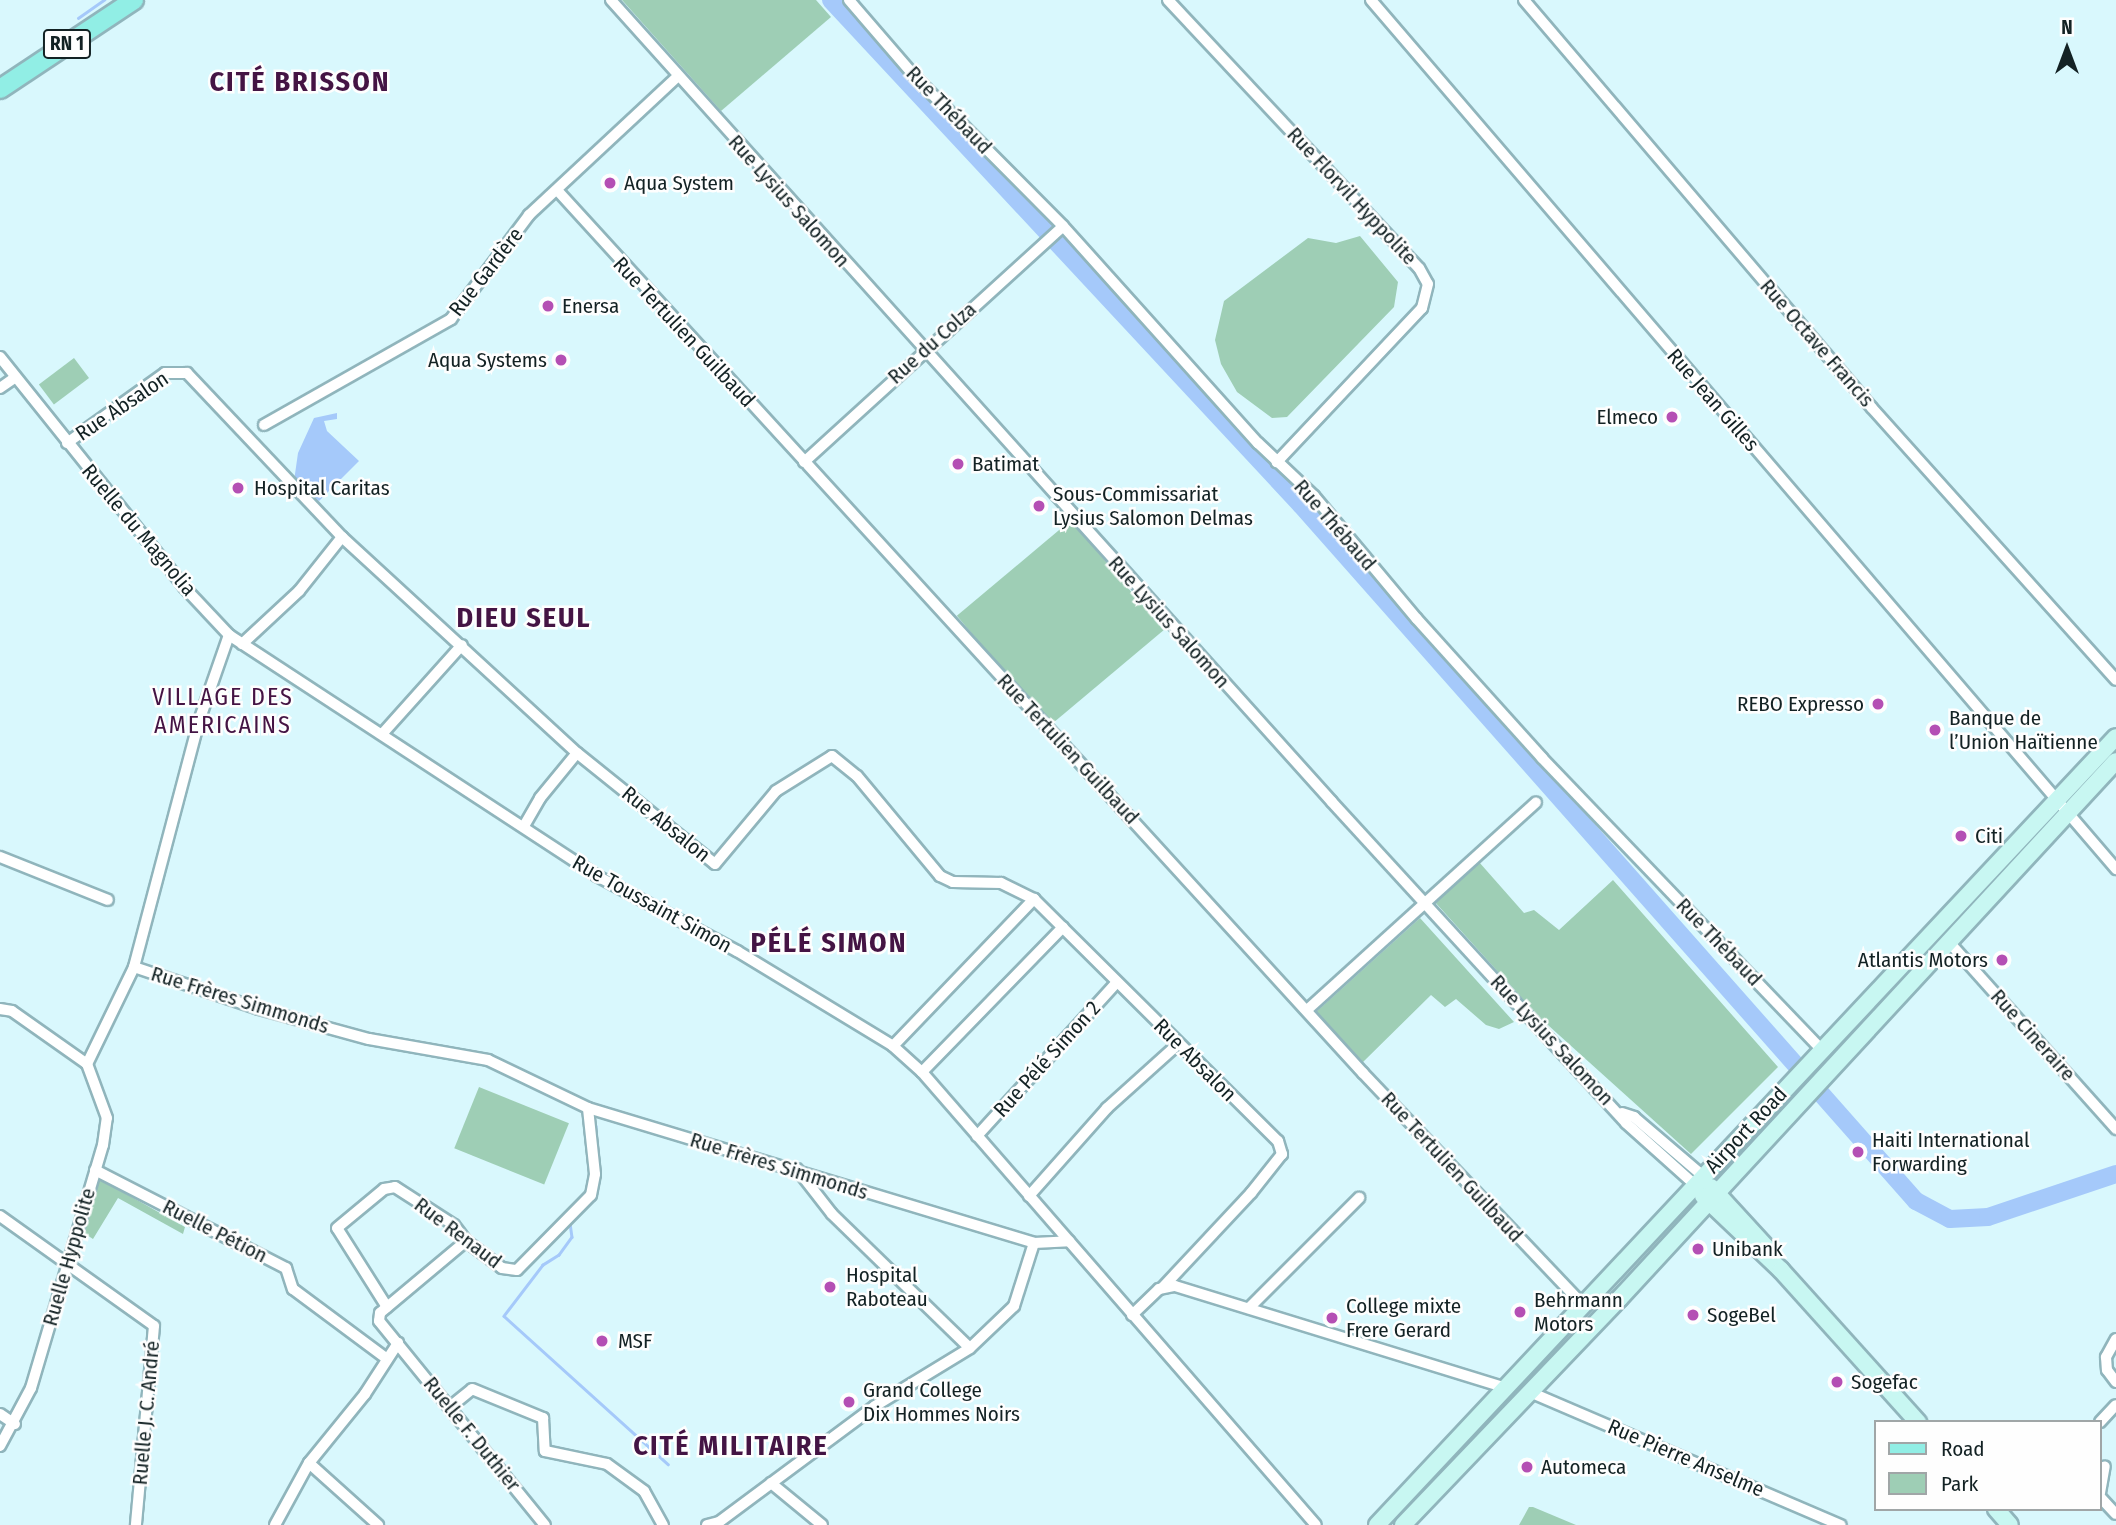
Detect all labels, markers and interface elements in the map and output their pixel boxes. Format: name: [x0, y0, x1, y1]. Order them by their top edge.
north arrow: [2032, 14, 2102, 84]
text: N: [2061, 16, 2073, 39]
road number: RN 1: [42, 28, 92, 60]
street label: Rue Thébaud: [901, 61, 997, 159]
district label: CITÉ BRISSON: [211, 65, 389, 99]
street label: Rue Florvil Hyppolite: [1282, 122, 1422, 270]
street label: Rue Lysius Salomon: [723, 130, 855, 272]
place label: Aqua System: [624, 170, 734, 196]
marker: Aqua System: [602, 175, 618, 191]
street label: Rue Gardère: [444, 223, 528, 321]
street label: Rue Tertulien Guilbaud: [608, 252, 760, 412]
street label: Rue Octave Francis: [1755, 274, 1879, 412]
place label: Enersa: [562, 293, 619, 319]
street label: Rue du Colza: [883, 297, 981, 389]
marker: Enersa: [540, 298, 556, 314]
street label: Rue Jean Gilles: [1662, 344, 1764, 456]
place label: Aqua Systems: [428, 347, 547, 373]
marker: Aqua Systems: [553, 352, 569, 368]
street label: Rue Absalon: [71, 366, 173, 446]
place label: Elmeco: [1597, 404, 1658, 430]
marker: Elmeco: [1664, 409, 1680, 425]
place label: Batimat: [972, 451, 1039, 477]
marker: Batimat: [950, 456, 966, 472]
street label: Ruelle du Magnolia: [77, 459, 201, 601]
street label: Rue Thébaud: [1289, 474, 1381, 576]
place label: Hospital Caritas: [254, 475, 390, 501]
marker: Hospital Caritas: [228, 478, 248, 498]
place label: Sous-Commissariat Lysius Salomon Delmas: [1053, 481, 1253, 531]
marker: Sous-Commissariat Lysius Salomon Delmas: [1031, 498, 1047, 514]
street label: Rue Lysius Salomon: [1103, 551, 1235, 693]
district label: DIEU SEUL: [458, 601, 590, 635]
street label: Rue Tertulien Guilbaud: [992, 669, 1144, 829]
district label: VILLAGE DES AMERICAINS: [154, 684, 292, 740]
place label: REBO Expresso: [1737, 691, 1864, 717]
marker: REBO Expresso: [1870, 696, 1886, 712]
place label: Banque de l’Union Haïtienne: [1949, 705, 2098, 755]
marker: Banque de l’Union Haïtienne: [1927, 722, 1943, 738]
street label: Rue Absalon: [617, 781, 715, 867]
place label: Citi: [1975, 823, 2003, 849]
marker: Citi: [1953, 828, 1969, 844]
street label: Rue Toussaint Simon: [568, 850, 736, 958]
street label: Rue Thébaud: [1671, 893, 1767, 991]
district label: PÉLÉ SIMON: [752, 926, 906, 960]
place label: Atlantis Motors: [1858, 947, 1988, 973]
marker: Atlantis Motors: [1994, 952, 2010, 968]
street label: Rue Frères Simmonds: [148, 961, 332, 1039]
street label: Rue Lysius Salomon: [1485, 970, 1619, 1110]
street label: Rue Cineraire: [1985, 984, 2081, 1086]
street label: Rue Pélé Simon 2: [988, 996, 1106, 1122]
street label: Rue Absalon: [1148, 1013, 1242, 1107]
street label: Airport Road: [1700, 1082, 1792, 1178]
street label: Rue Tertulien Guilbaud: [1376, 1087, 1528, 1247]
street label: Rue Frères Simmonds: [687, 1127, 871, 1205]
place label: Haiti International Forwarding: [1872, 1127, 2029, 1177]
marker: Haiti International Forwarding: [1850, 1144, 1866, 1160]
street label: Ruelle Hyppolite: [37, 1185, 101, 1329]
street label: Rue Renaud: [409, 1192, 507, 1274]
street label: Ruelle Pétion: [158, 1194, 272, 1268]
place label: Unibank: [1712, 1236, 1783, 1262]
marker: Unibank: [1690, 1241, 1706, 1257]
place label: Hospital Raboteau: [846, 1262, 928, 1312]
marker: Hospital Raboteau: [820, 1277, 840, 1297]
place label: Behrmann Motors: [1534, 1287, 1623, 1337]
place label: College mixte Frere Gerard: [1346, 1293, 1461, 1343]
place label: SogeBel: [1707, 1302, 1776, 1328]
marker: Behrmann Motors: [1512, 1304, 1528, 1320]
marker: SogeBel: [1685, 1307, 1701, 1323]
marker: College mixte Frere Gerard: [1324, 1310, 1340, 1326]
place label: MSF: [618, 1328, 652, 1354]
marker: MSF: [592, 1331, 612, 1351]
street label: Ruelle J. C. André: [127, 1340, 165, 1486]
place label: Sogefac: [1851, 1369, 1918, 1395]
street label: Ruelle F. Duthier: [418, 1372, 526, 1496]
marker: Sogefac: [1829, 1374, 1845, 1390]
place label: Grand College Dix Hommes Noirs: [863, 1377, 1020, 1427]
marker: Grand College Dix Hommes Noirs: [841, 1394, 857, 1410]
street label: Rue Pierre Anselme: [1604, 1414, 1768, 1502]
legend: [1874, 1420, 2102, 1511]
district label: CITÉ MILITAIRE: [635, 1429, 827, 1463]
text: Road: [1941, 1436, 1985, 1462]
place label: Automeca: [1541, 1454, 1626, 1480]
marker: Automeca: [1519, 1459, 1535, 1475]
text: Park: [1941, 1471, 1978, 1497]

